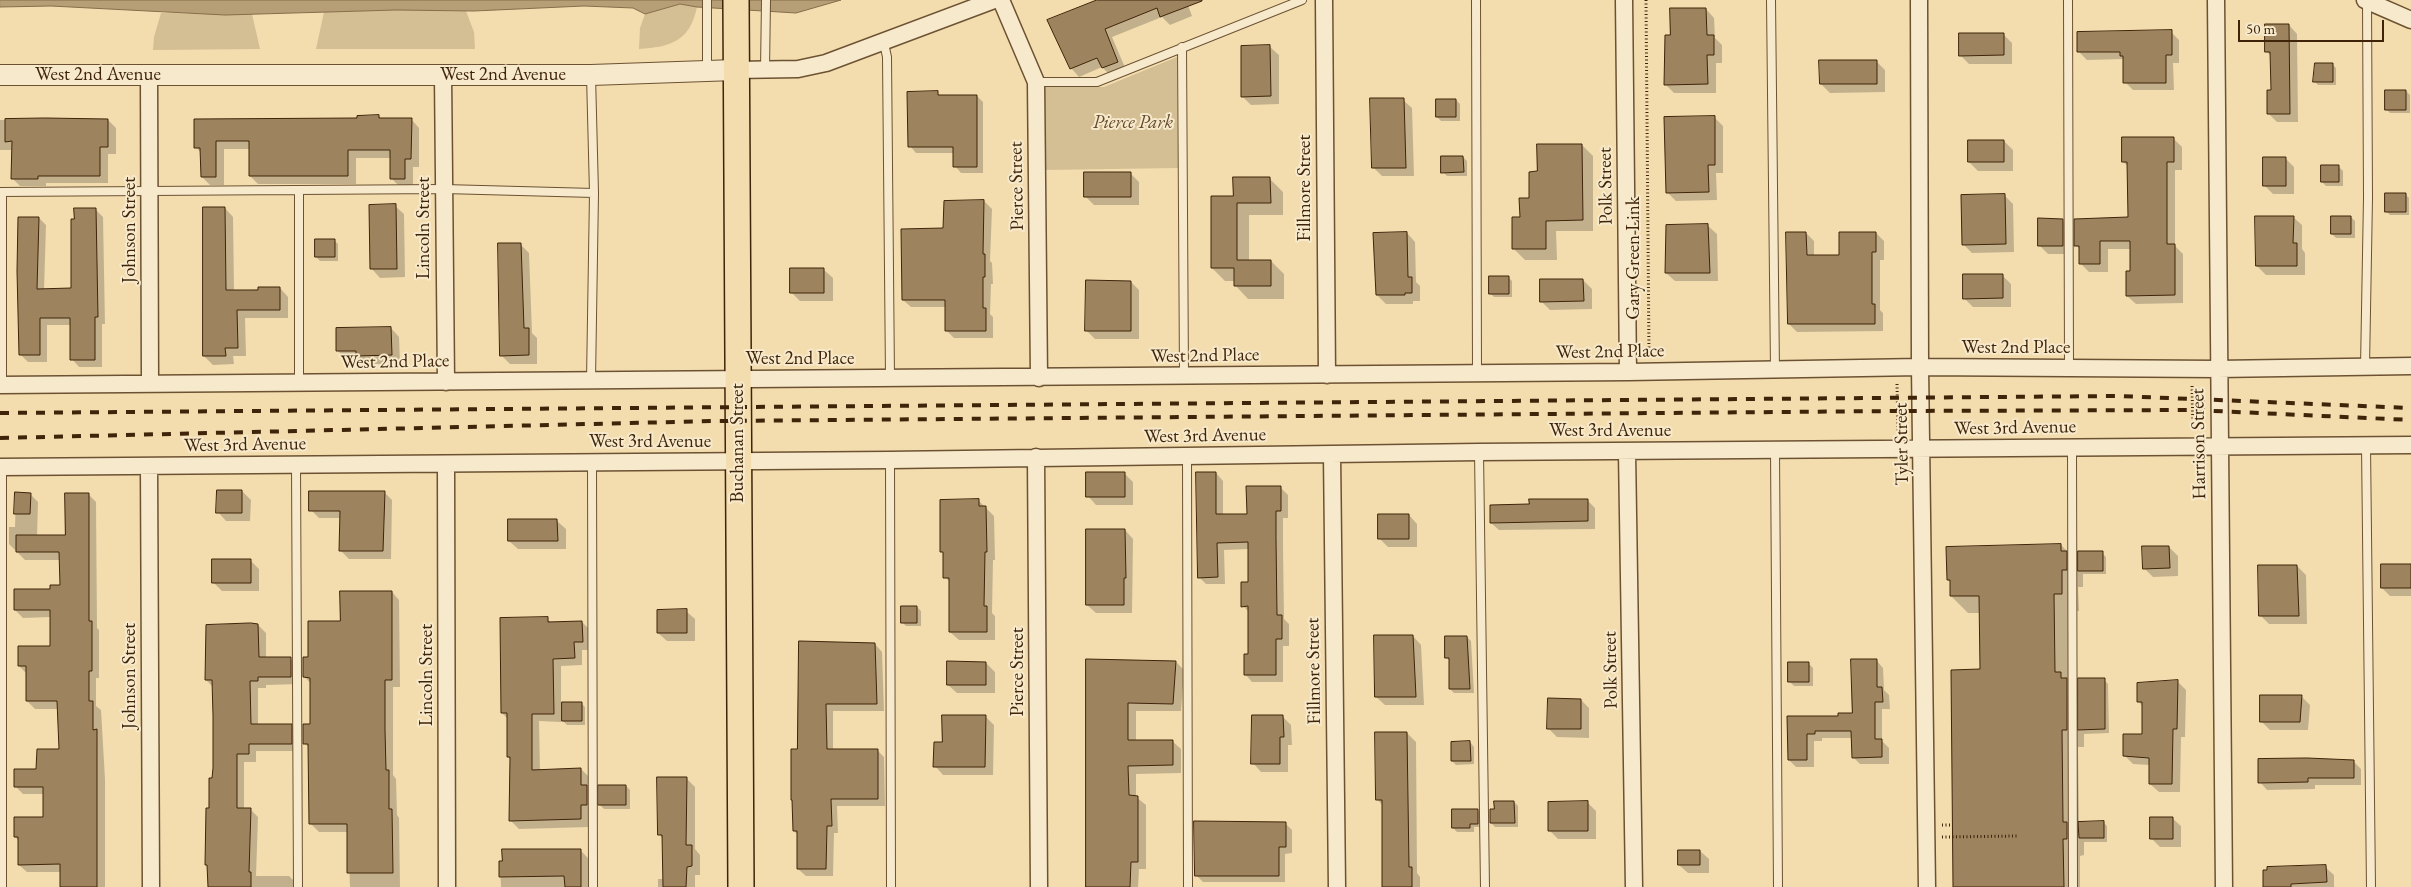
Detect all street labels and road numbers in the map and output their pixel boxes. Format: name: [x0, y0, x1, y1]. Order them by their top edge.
street label: West 2nd Avenue: [35, 64, 161, 86]
street label: West 2nd Avenue: [440, 64, 566, 86]
street label: Fillmore Street: [1294, 135, 1316, 241]
street label: Pierce Street: [1005, 141, 1029, 231]
street label: Polk Street: [1594, 147, 1618, 225]
street label: Johnson Street: [119, 177, 141, 283]
street label: Lincoln Street: [413, 177, 435, 279]
street label: Gary Green Link: [1623, 196, 1645, 320]
street label: West 2nd Place: [1962, 337, 2070, 359]
street label: West 2nd Place: [1555, 340, 1665, 364]
street label: West 2nd Place: [1150, 344, 1260, 368]
street label: West 2nd Place: [746, 348, 854, 370]
street label: West 2nd Place: [340, 350, 450, 374]
street label: Buchanan Street: [727, 383, 749, 503]
street label: Harrison Street: [2187, 388, 2211, 500]
street label: Tyler Street: [1890, 402, 1914, 486]
street label: West 3rd Avenue: [1954, 416, 2076, 440]
street label: West 3rd Avenue: [1549, 420, 1671, 442]
street label: West 3rd Avenue: [1144, 424, 1266, 448]
street label: West 3rd Avenue: [589, 431, 711, 453]
street label: West 3rd Avenue: [184, 433, 306, 457]
street label: Fillmore Street: [1302, 617, 1326, 725]
street label: Johnson Street: [119, 623, 141, 729]
street label: Lincoln Street: [416, 624, 438, 726]
street label: Pierce Street: [1007, 627, 1029, 717]
street label: Polk Street: [1599, 631, 1623, 709]

